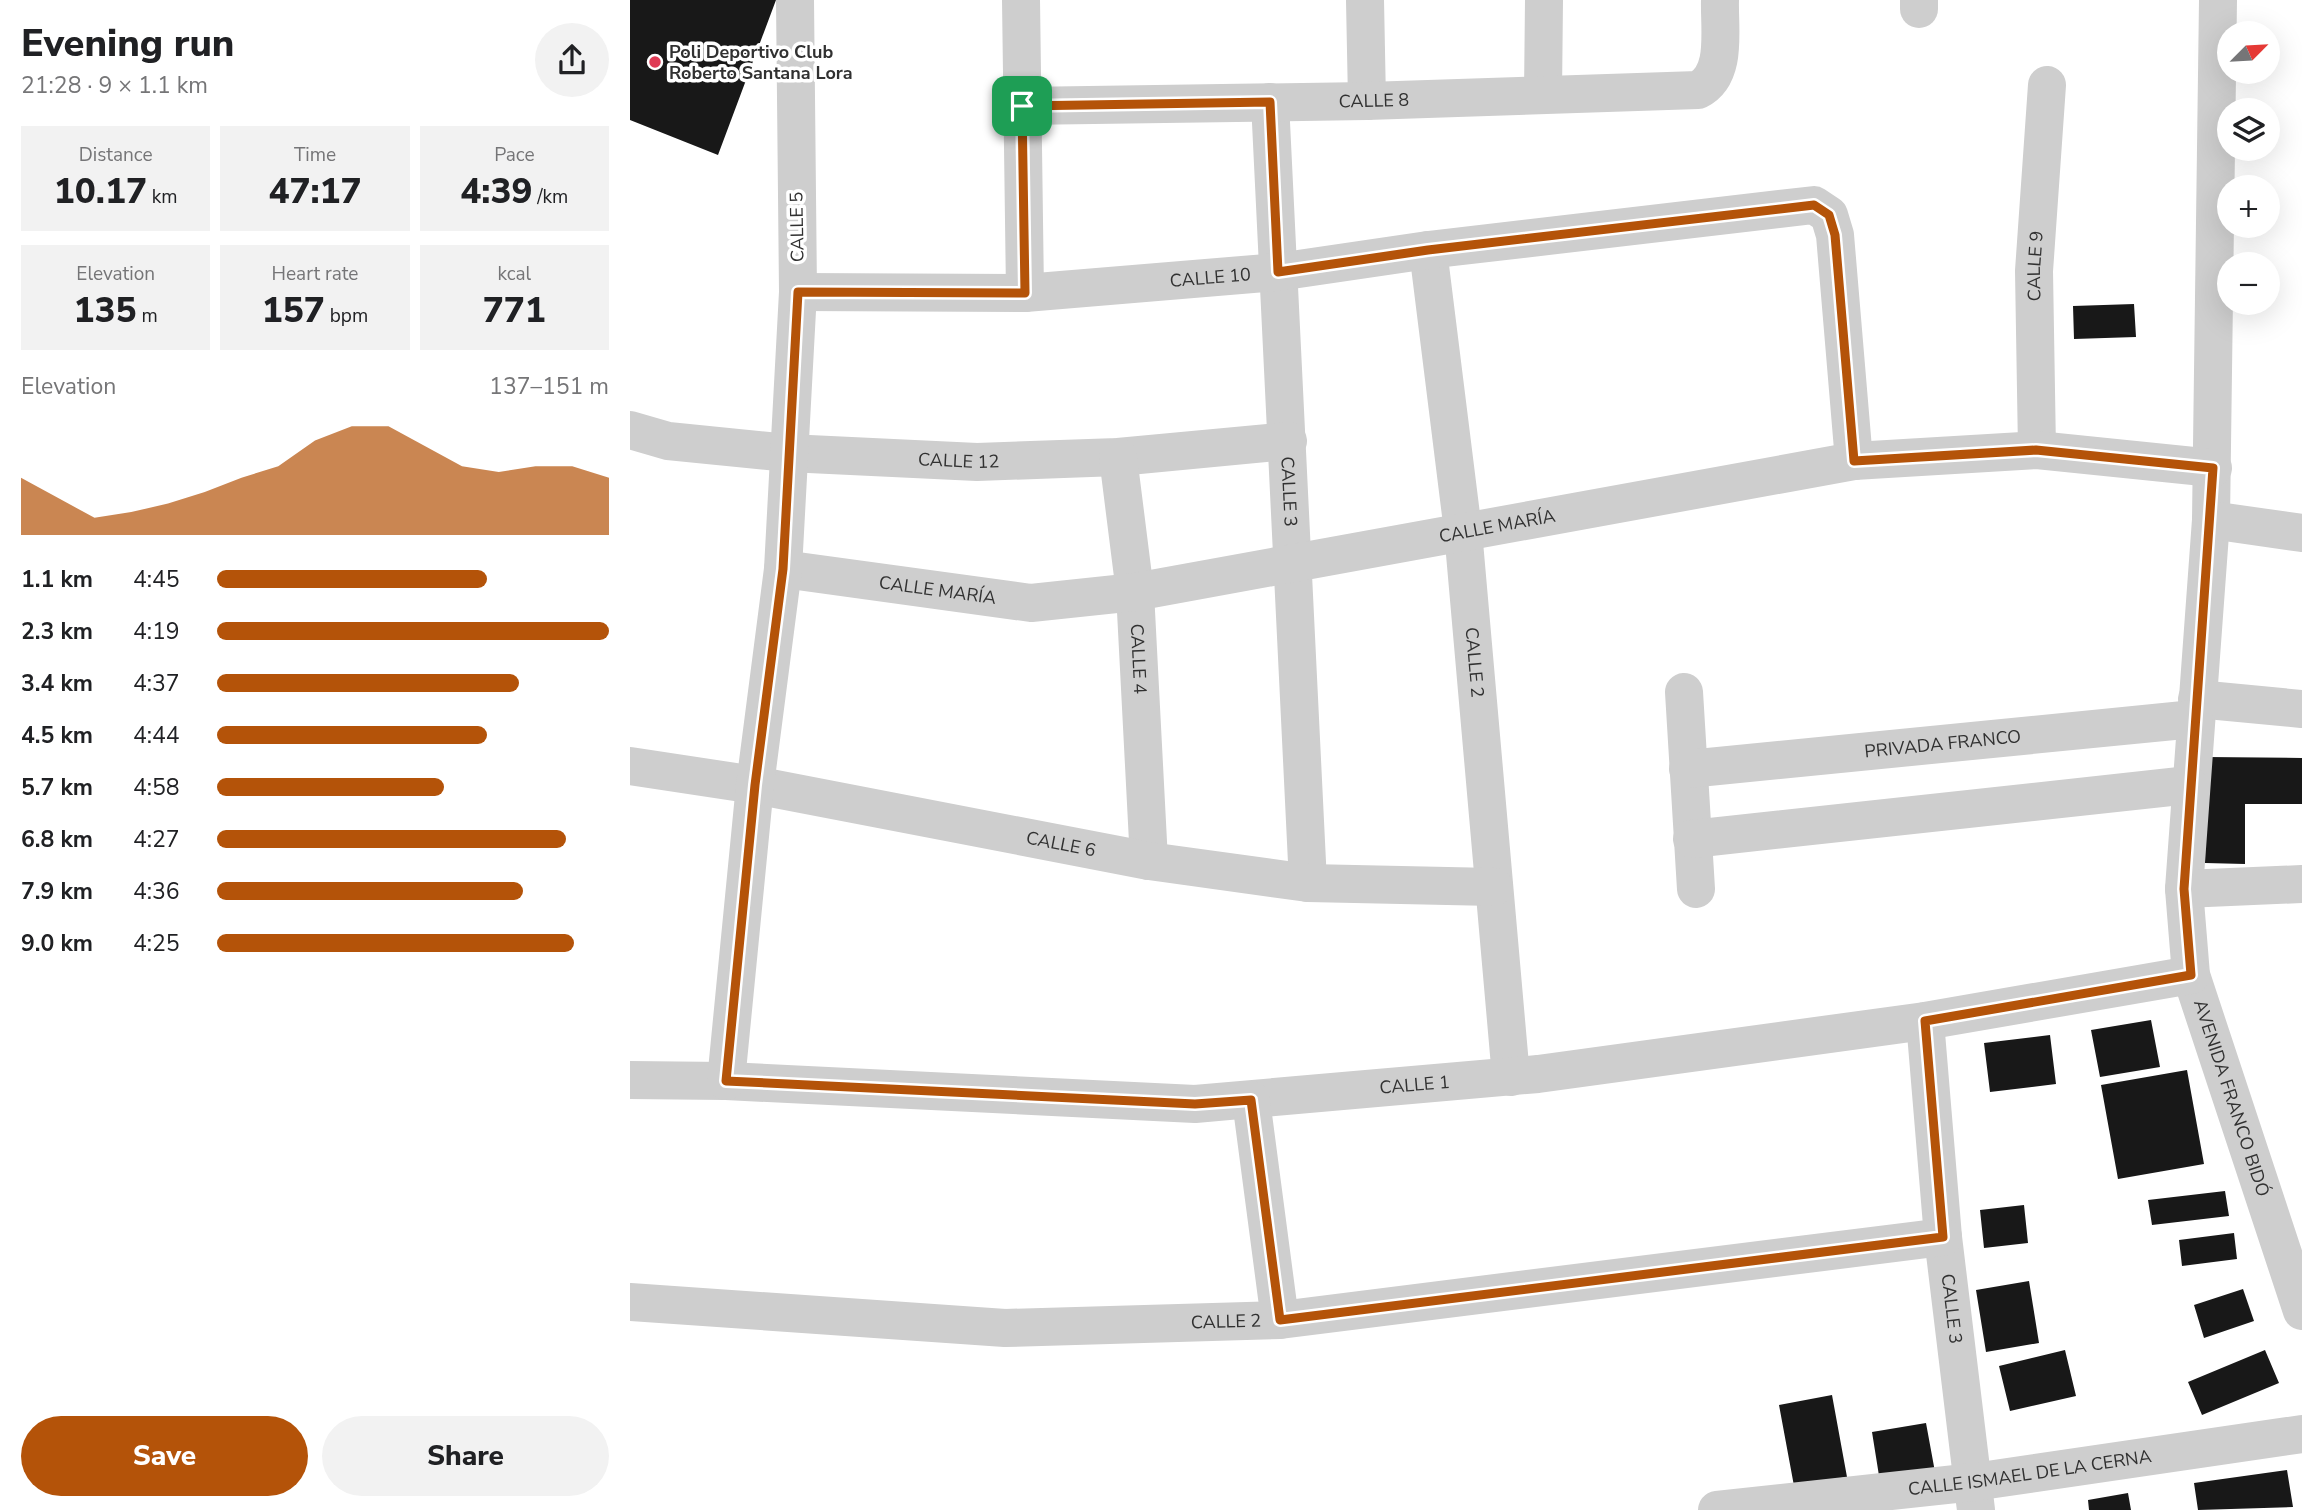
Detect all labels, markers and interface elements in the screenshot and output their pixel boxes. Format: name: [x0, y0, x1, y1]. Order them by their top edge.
text: Evening run: [21, 18, 234, 69]
north arrow: [2217, 21, 2280, 84]
map controls: [2217, 21, 2280, 315]
button: share: [535, 23, 609, 97]
place label: Poli Deportivo Club Roberto Santana Lora: [669, 40, 853, 85]
marker: Poli Deportivo Club Roberto Santana Lora: [647, 54, 663, 70]
text: 21:28 · 9 × 1.1 km: [21, 70, 208, 101]
pin: [992, 76, 1052, 136]
icon: arrive: [1003, 87, 1041, 125]
street label: CALLE 8: [1339, 88, 1410, 113]
button: layers: [2217, 98, 2280, 161]
text: Distance: [79, 142, 153, 168]
text: Time: [294, 142, 336, 168]
text: Pace: [494, 142, 535, 168]
text: 10.17: [54, 168, 147, 215]
text: 47:17: [268, 168, 362, 215]
text: 4:39: [460, 168, 532, 215]
button: +: [2217, 175, 2280, 238]
text: km: [147, 184, 178, 210]
text: /km: [532, 184, 568, 210]
street label: CALLE 5: [784, 192, 810, 262]
street label: CALLE 9: [2022, 230, 2049, 301]
button: −: [2217, 252, 2280, 315]
text: Elevation: [76, 261, 155, 287]
text: Heart rate: [272, 261, 358, 287]
text: kcal: [497, 261, 531, 287]
street label: CALLE 10: [1169, 262, 1252, 293]
text: 135: [74, 287, 137, 334]
text: 157: [262, 287, 325, 334]
text: 771: [483, 287, 546, 334]
text: m: [137, 303, 158, 329]
text: bpm: [325, 303, 368, 329]
text: Elevation: [21, 371, 116, 402]
text: 137–151 m: [489, 371, 609, 402]
street label: CALLE 12: [917, 447, 1000, 474]
street label: CALLE 3: [1275, 456, 1303, 527]
street label: CALLE MARÍA: [1437, 504, 1557, 548]
text: 1.1 km: [21, 564, 93, 595]
text: 4:45: [133, 564, 180, 595]
street label: CALLE MARÍA: [878, 570, 998, 610]
text: 2.3 km: [21, 616, 93, 647]
text: 4:19: [133, 616, 180, 647]
street label: CALLE 4: [1125, 623, 1152, 695]
street label: CALLE 2: [1460, 626, 1490, 698]
text: 3.4 km: [21, 668, 93, 699]
text: 4:37: [133, 668, 180, 699]
text: 4.5 km: [21, 720, 93, 751]
text: 4:44: [133, 720, 180, 751]
street label: PRIVADA FRANCO: [1863, 724, 2022, 763]
text: 5.7 km: [21, 772, 93, 803]
text: 4:58: [133, 772, 180, 803]
text: 6.8 km: [21, 824, 93, 855]
text: 4:27: [133, 824, 180, 855]
street label: CALLE 6: [1024, 826, 1098, 862]
text: 7.9 km: [21, 876, 93, 907]
text: 4:36: [133, 876, 180, 907]
text: 9.0 km: [21, 928, 93, 959]
text: 4:25: [133, 928, 180, 959]
street label: AVENIDA FRANCO BIDÓ: [2188, 996, 2275, 1200]
street label: CALLE 1: [1378, 1070, 1451, 1100]
street label: CALLE 3: [1936, 1272, 1968, 1345]
street label: CALLE 2: [1190, 1309, 1262, 1335]
button: Save: [21, 1416, 308, 1496]
button: Share: [322, 1416, 609, 1496]
street label: CALLE ISMAEL DE LA CERNA: [1907, 1444, 2153, 1501]

